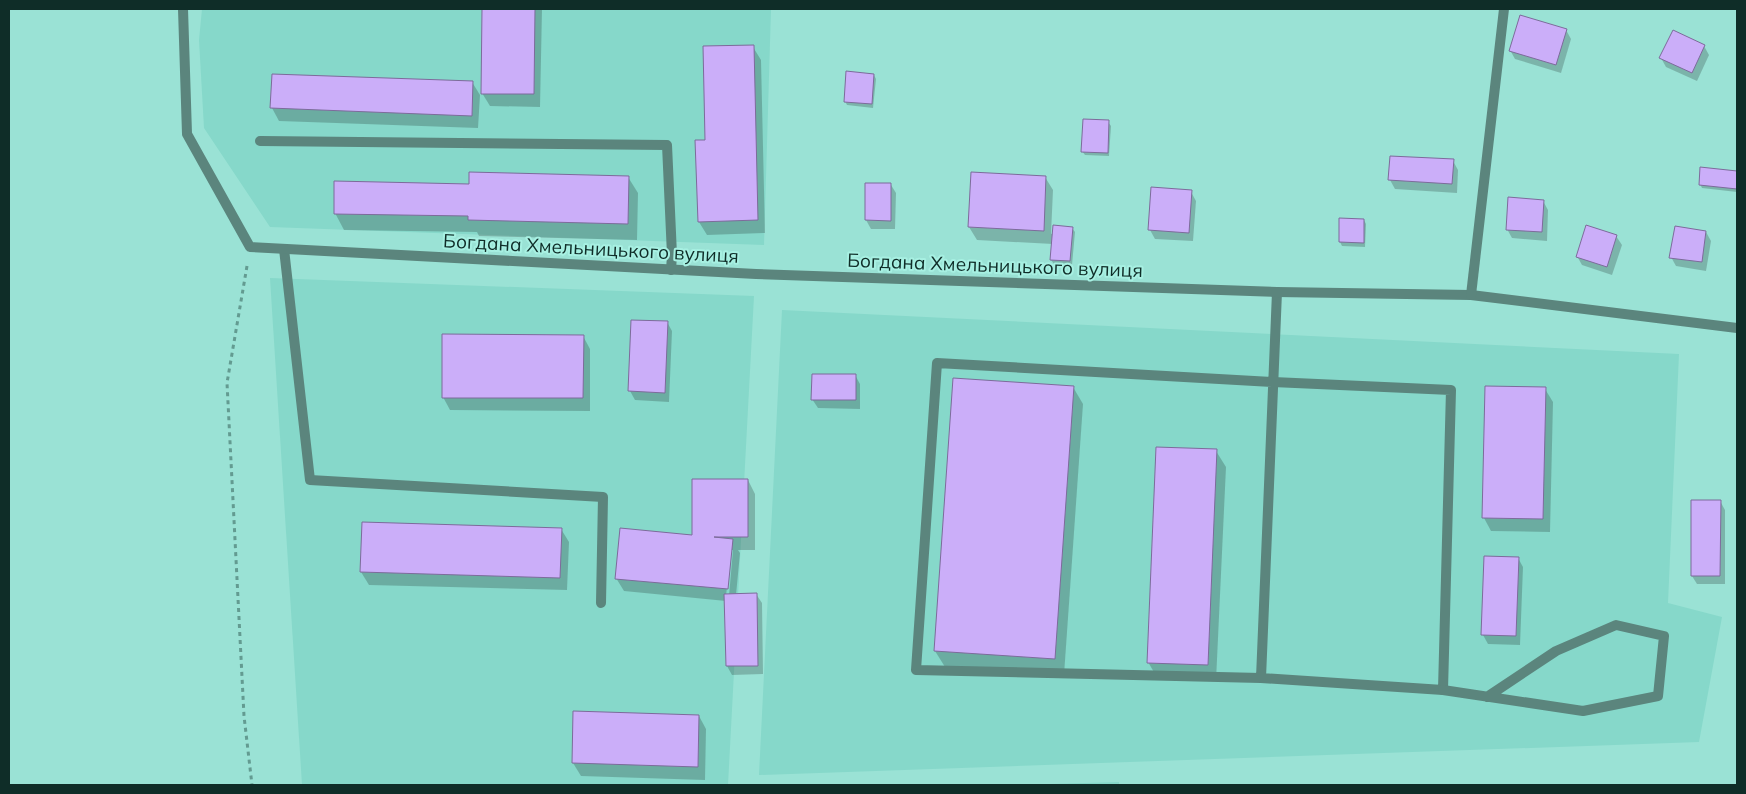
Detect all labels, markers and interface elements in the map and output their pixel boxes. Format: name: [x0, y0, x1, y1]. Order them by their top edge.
street label: Богдана Хмельницького вулиця: [443, 228, 739, 268]
street label: Богдана Хмельницького вулиця: [847, 248, 1143, 282]

